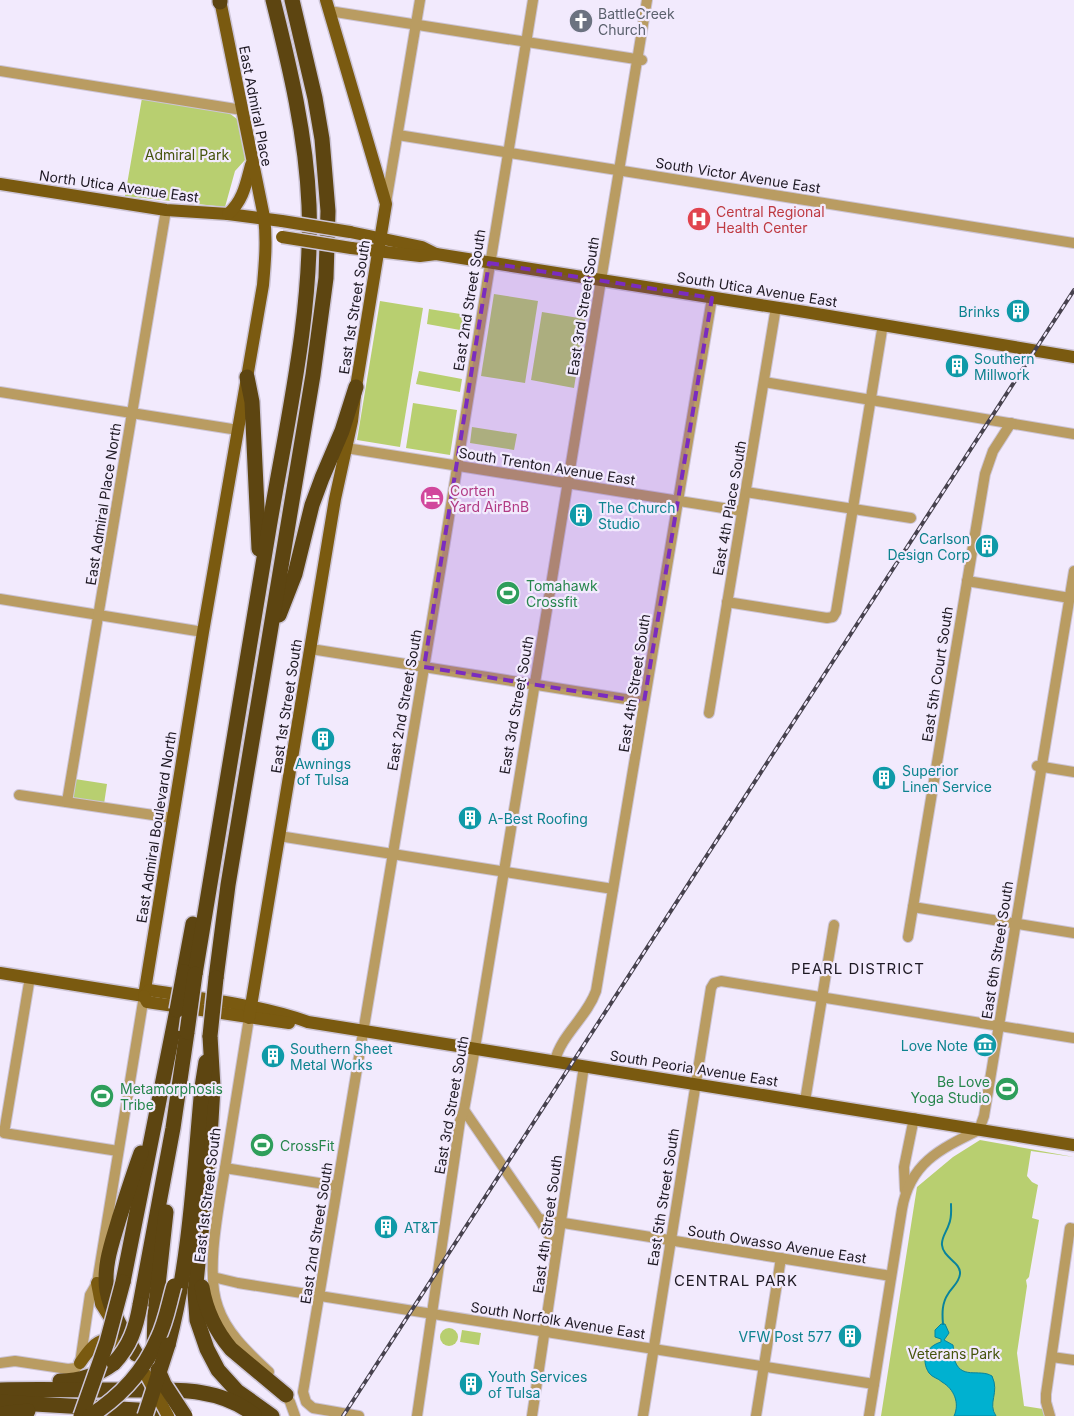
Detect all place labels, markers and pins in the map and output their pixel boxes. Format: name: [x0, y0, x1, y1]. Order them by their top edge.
place label: BattleCreek Church: [598, 5, 675, 38]
church icon: BattleCreek Church: [568, 8, 594, 34]
place label: Central Regional Health Center: [716, 203, 825, 236]
hospital icon: Central Regional Health Center: [686, 206, 712, 232]
building icon: Brinks: [1005, 298, 1031, 324]
place label: Brinks: [959, 303, 1000, 320]
place label: Southern Millwork: [974, 350, 1034, 383]
building icon: Southern Millwork: [944, 353, 970, 379]
place label: Corten Yard AirBnB: [450, 482, 529, 515]
hotel icon: Corten Yard AirBnB: [419, 485, 445, 511]
place label: The Church Studio: [598, 499, 676, 532]
building icon: The Church Studio: [568, 502, 594, 528]
place label: Carlson Design Corp: [887, 530, 970, 563]
building icon: Carlson Design Corp: [974, 533, 1000, 559]
place label: Tomahawk Crossfit: [526, 577, 598, 610]
sports icon: Tomahawk Crossfit: [495, 580, 521, 606]
building icon: Awnings of Tulsa: [310, 726, 336, 752]
place label: Awnings of Tulsa: [295, 755, 351, 788]
place label: Superior Linen Service: [902, 762, 992, 795]
building icon: Superior Linen Service: [871, 765, 897, 791]
building icon: A-Best Roofing: [457, 805, 483, 831]
place label: A-Best Roofing: [488, 810, 588, 827]
museum icon: Love Note: [972, 1032, 998, 1058]
place label: Love Note: [901, 1037, 968, 1054]
place label: Southern Sheet Metal Works: [290, 1040, 393, 1073]
building icon: Southern Sheet Metal Works: [260, 1043, 286, 1069]
place label: Be Love Yoga Studio: [911, 1073, 990, 1106]
sports icon: Be Love Yoga Studio: [994, 1076, 1020, 1102]
place label: Metamorphosis Tribe: [120, 1080, 223, 1113]
sports icon: Metamorphosis Tribe: [89, 1083, 115, 1109]
sports icon: CrossFit: [249, 1132, 275, 1158]
place label: CrossFit: [280, 1137, 335, 1154]
building icon: AT&T: [373, 1214, 399, 1240]
place label: AT&T: [404, 1219, 438, 1236]
building icon: VFW Post 577: [837, 1323, 863, 1349]
place label: VFW Post 577: [739, 1328, 832, 1345]
place label: Youth Services of Tulsa: [488, 1368, 587, 1401]
building icon: Youth Services of Tulsa: [458, 1371, 484, 1397]

